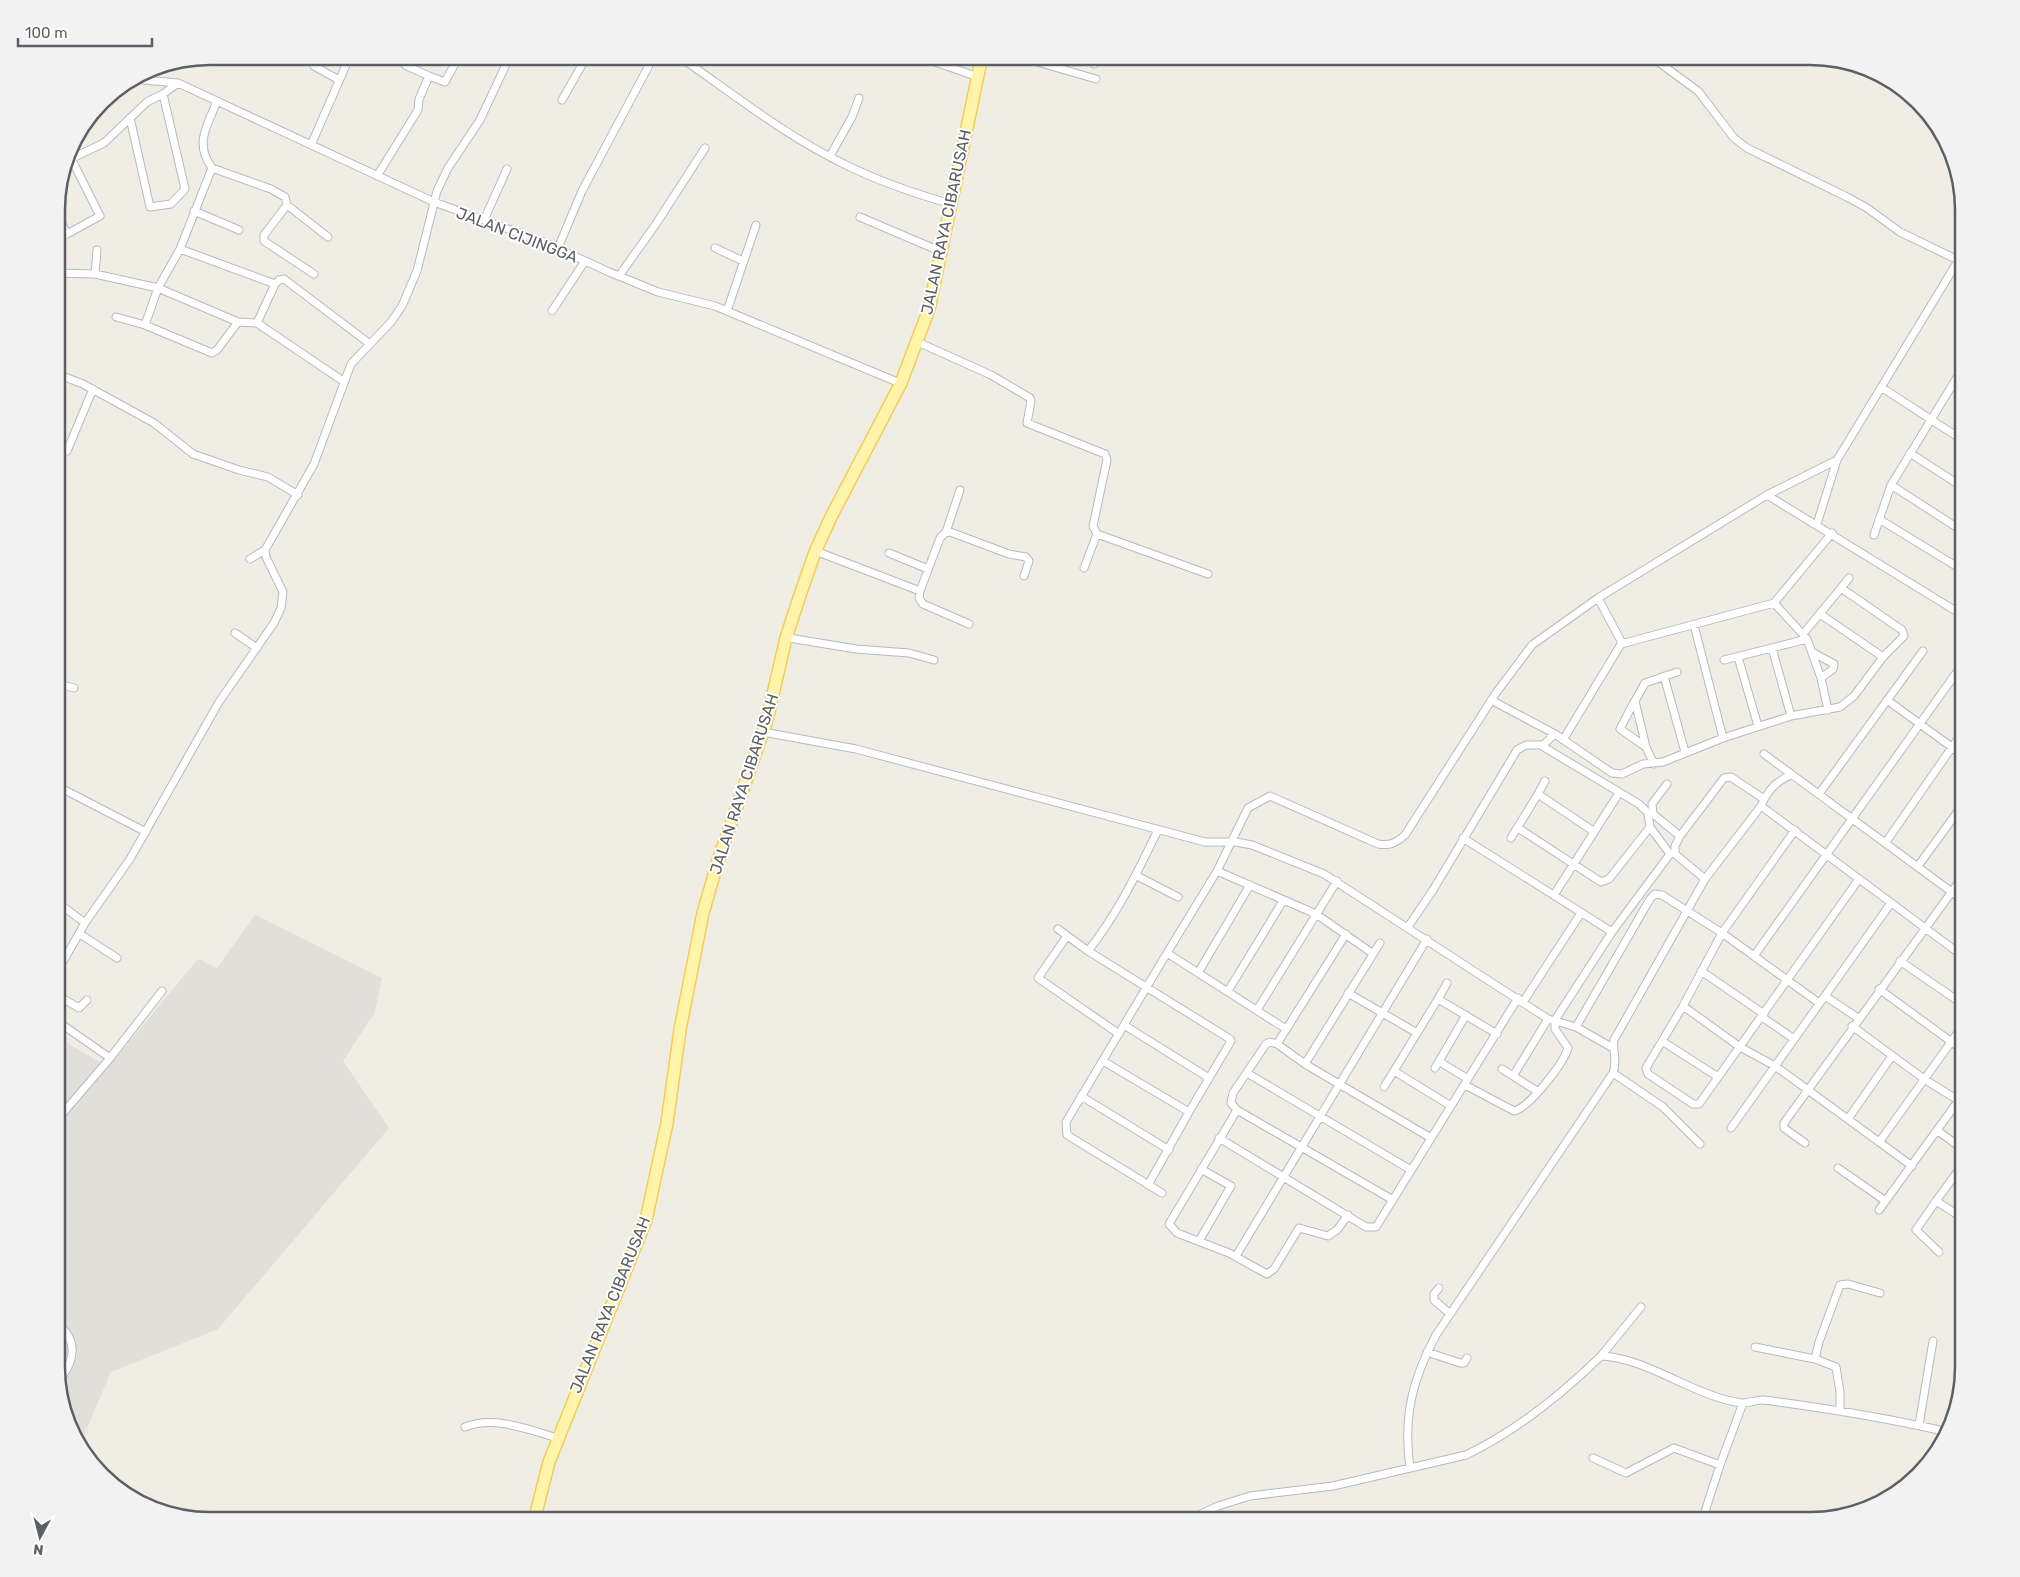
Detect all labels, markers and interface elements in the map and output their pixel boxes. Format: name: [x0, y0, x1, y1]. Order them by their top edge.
scale bar: [18, 15, 151, 47]
text: 100 m: [25, 24, 67, 42]
street label: JALAN RAYA CIBARUSAH: [917, 128, 975, 316]
street label: JALAN CIJINGGA: [454, 203, 581, 267]
street label: JALAN RAYA CIBARUSAH: [706, 691, 782, 877]
street label: JALAN RAYA CIBARUSAH: [566, 1214, 654, 1396]
north arrow: [15, 1512, 65, 1562]
text: N: [32, 1540, 45, 1558]

